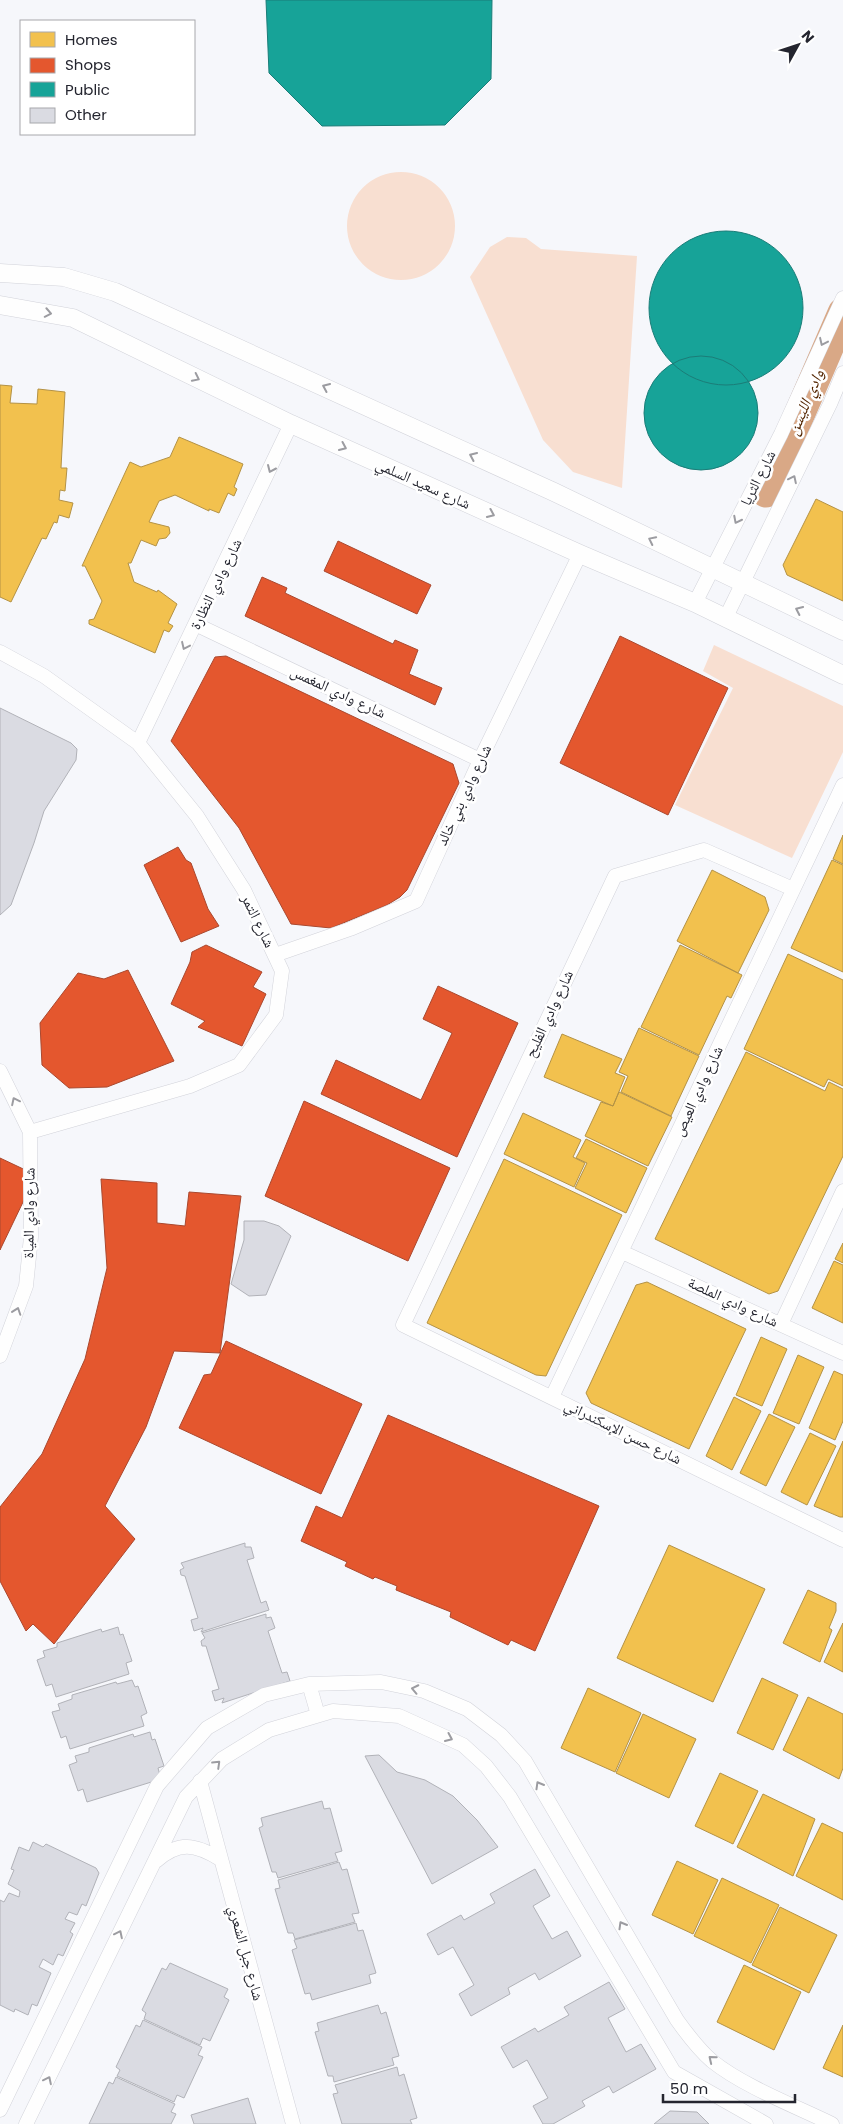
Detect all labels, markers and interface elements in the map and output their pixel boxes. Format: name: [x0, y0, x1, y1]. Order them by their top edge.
legend: [20, 20, 195, 135]
north arrow: [773, 20, 823, 70]
text: N: [797, 26, 819, 47]
text: Homes: [65, 29, 118, 50]
text: Shops: [65, 54, 111, 75]
text: Public: [65, 79, 110, 100]
text: Other: [65, 104, 107, 125]
one-way arrow: [44, 307, 52, 318]
one-way arrow: [818, 337, 829, 346]
water label: وادي الليسن: [781, 365, 831, 439]
one-way arrow: [191, 372, 200, 382]
one-way arrow: [322, 383, 331, 394]
one-way arrow: [338, 441, 347, 452]
street label: شارع الثريا: [735, 446, 781, 509]
one-way arrow: [469, 452, 478, 463]
street label: شارع سعيد السلمي: [372, 453, 474, 516]
one-way arrow: [267, 464, 278, 473]
one-way arrow: [787, 475, 797, 484]
one-way arrow: [486, 508, 495, 519]
one-way arrow: [733, 515, 743, 524]
street label: شارع وادي النظارة: [184, 535, 248, 634]
one-way arrow: [648, 536, 657, 546]
one-way arrow: [795, 606, 804, 617]
one-way arrow: [181, 641, 192, 650]
street label: شارع وادي المغمس: [286, 660, 390, 725]
street label: شارع وادي بني خالد: [431, 741, 498, 849]
street label: شارع التمر: [236, 890, 280, 951]
street label: شارع وادي الفليح: [519, 967, 580, 1062]
street label: شارع وادي العيص: [667, 1042, 729, 1140]
one-way arrow: [11, 1097, 21, 1106]
street label: شارع وادي المياة: [17, 1167, 42, 1259]
street label: شارع وادي الملصة: [684, 1271, 782, 1333]
one-way arrow: [11, 1307, 21, 1316]
street label: شارع حسن الإسكندراني: [560, 1394, 686, 1471]
one-way arrow: [410, 1684, 419, 1695]
one-way arrow: [444, 1732, 453, 1742]
one-way arrow: [211, 1761, 220, 1770]
one-way arrow: [536, 1782, 546, 1791]
street label: شارع جبل الشعري: [222, 1903, 269, 2003]
one-way arrow: [618, 1922, 628, 1931]
one-way arrow: [113, 1930, 123, 1939]
one-way arrow: [709, 2057, 718, 2065]
scale bar: [663, 2072, 796, 2104]
one-way arrow: [41, 2076, 52, 2085]
text: 50 m: [670, 2078, 708, 2099]

